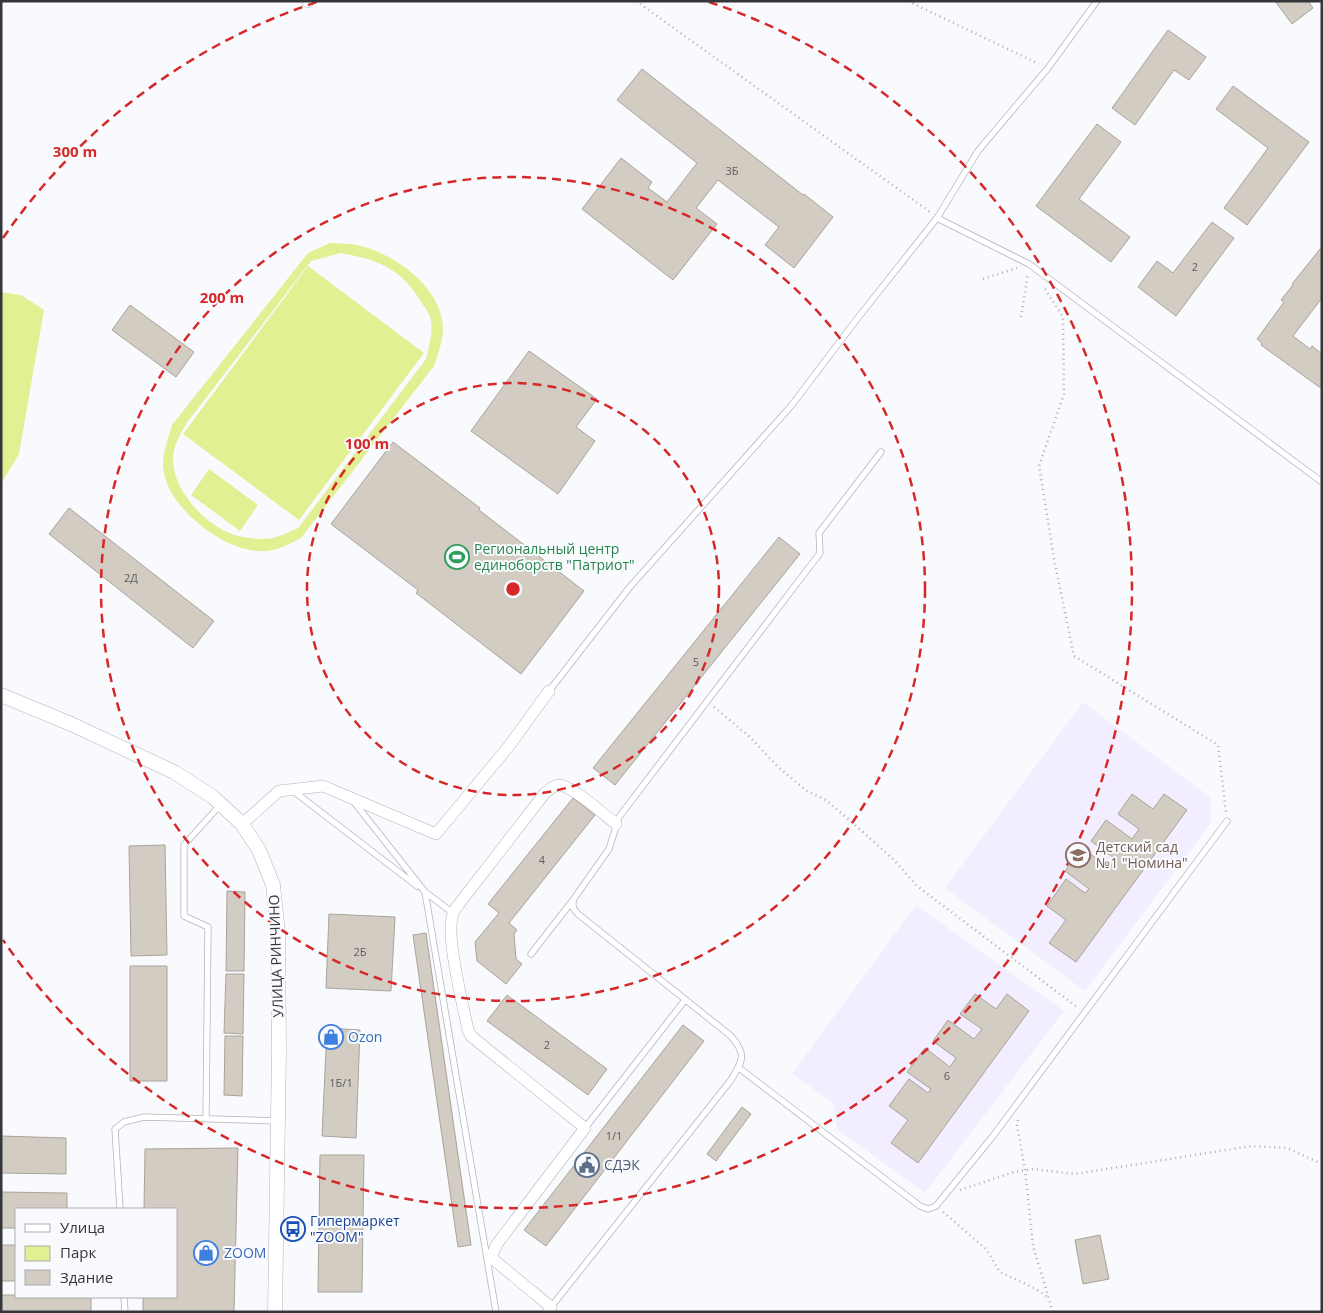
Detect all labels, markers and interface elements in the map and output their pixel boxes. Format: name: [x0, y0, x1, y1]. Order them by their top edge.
text: 300 m: [53, 141, 97, 161]
house number: 3Б: [725, 163, 739, 178]
house number: 2: [1192, 259, 1198, 274]
text: 200 m: [200, 287, 244, 307]
text: 100 m: [345, 433, 389, 453]
place label: Региональный центр единоборств "Патриот": [474, 539, 635, 574]
sports icon: Региональный центр единоборств "Патриот": [444, 544, 470, 570]
house number: 2Д: [124, 570, 138, 585]
centre of rings: [504, 580, 522, 598]
house number: 5: [693, 654, 699, 669]
place label: Детский сад №1 "Номина": [1096, 837, 1188, 872]
school or university icon: Детский сад №1 "Номина": [1065, 842, 1091, 868]
house number: 4: [539, 852, 546, 867]
street label: УЛИЦА РИНЧИНО: [264, 894, 287, 1018]
house number: 2Б: [353, 944, 367, 959]
shop icon: Ozon: [318, 1024, 344, 1050]
place label: Ozon: [348, 1027, 382, 1046]
house number: 2: [544, 1037, 550, 1052]
house number: 6: [944, 1068, 950, 1083]
house number: 1Б/1: [329, 1075, 353, 1090]
house number: 1/1: [606, 1128, 622, 1143]
public building icon: СДЭК: [574, 1152, 600, 1178]
place label: СДЭК: [604, 1155, 640, 1174]
legend: [15, 1208, 178, 1298]
place label: Гипермаркет "ZOOM": [310, 1211, 400, 1246]
bus stop icon: Гипермаркет "ZOOM": [280, 1216, 306, 1242]
text: Улица: [60, 1217, 105, 1237]
shop icon: ZOOM: [193, 1240, 219, 1266]
text: Парк: [60, 1242, 96, 1262]
place label: ZOOM: [224, 1243, 266, 1262]
text: Здание: [60, 1267, 113, 1287]

